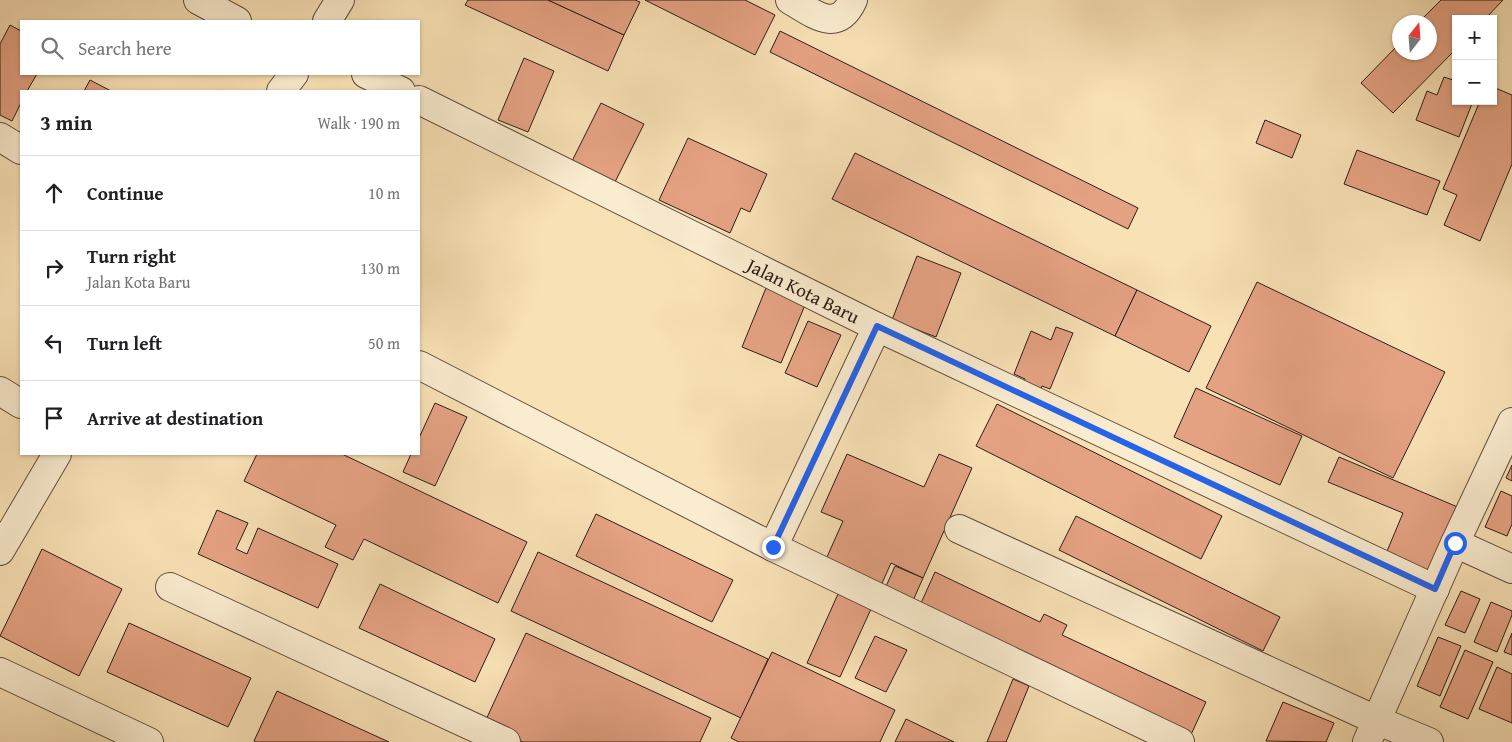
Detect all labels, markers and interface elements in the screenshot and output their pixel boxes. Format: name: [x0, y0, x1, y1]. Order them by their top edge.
north arrow: [1392, 15, 1437, 60]
map controls: [1452, 15, 1497, 105]
button: +: [1452, 15, 1497, 60]
search box: [20, 20, 420, 75]
icon: search: [38, 34, 66, 62]
text: Search here: [78, 34, 172, 62]
button: −: [1452, 60, 1497, 105]
text: 3 min: [40, 107, 92, 138]
text: Walk · 190 m: [317, 111, 400, 135]
icon: ahead: [40, 179, 68, 207]
text: Continue: [87, 179, 164, 207]
text: 10 m: [368, 181, 400, 205]
text: Turn right: [87, 242, 176, 270]
street label: Jalan Kota Baru: [740, 250, 865, 331]
icon: right: [40, 254, 68, 282]
text: 130 m: [360, 256, 400, 280]
text: Jalan Kota Baru: [87, 270, 190, 294]
icon: left: [40, 329, 68, 357]
text: Turn left: [87, 329, 162, 357]
text: 50 m: [368, 331, 400, 355]
icon: arrive: [40, 404, 68, 432]
text: Arrive at destination: [87, 404, 263, 432]
route start: [1444, 532, 1467, 555]
route end: [762, 536, 785, 559]

